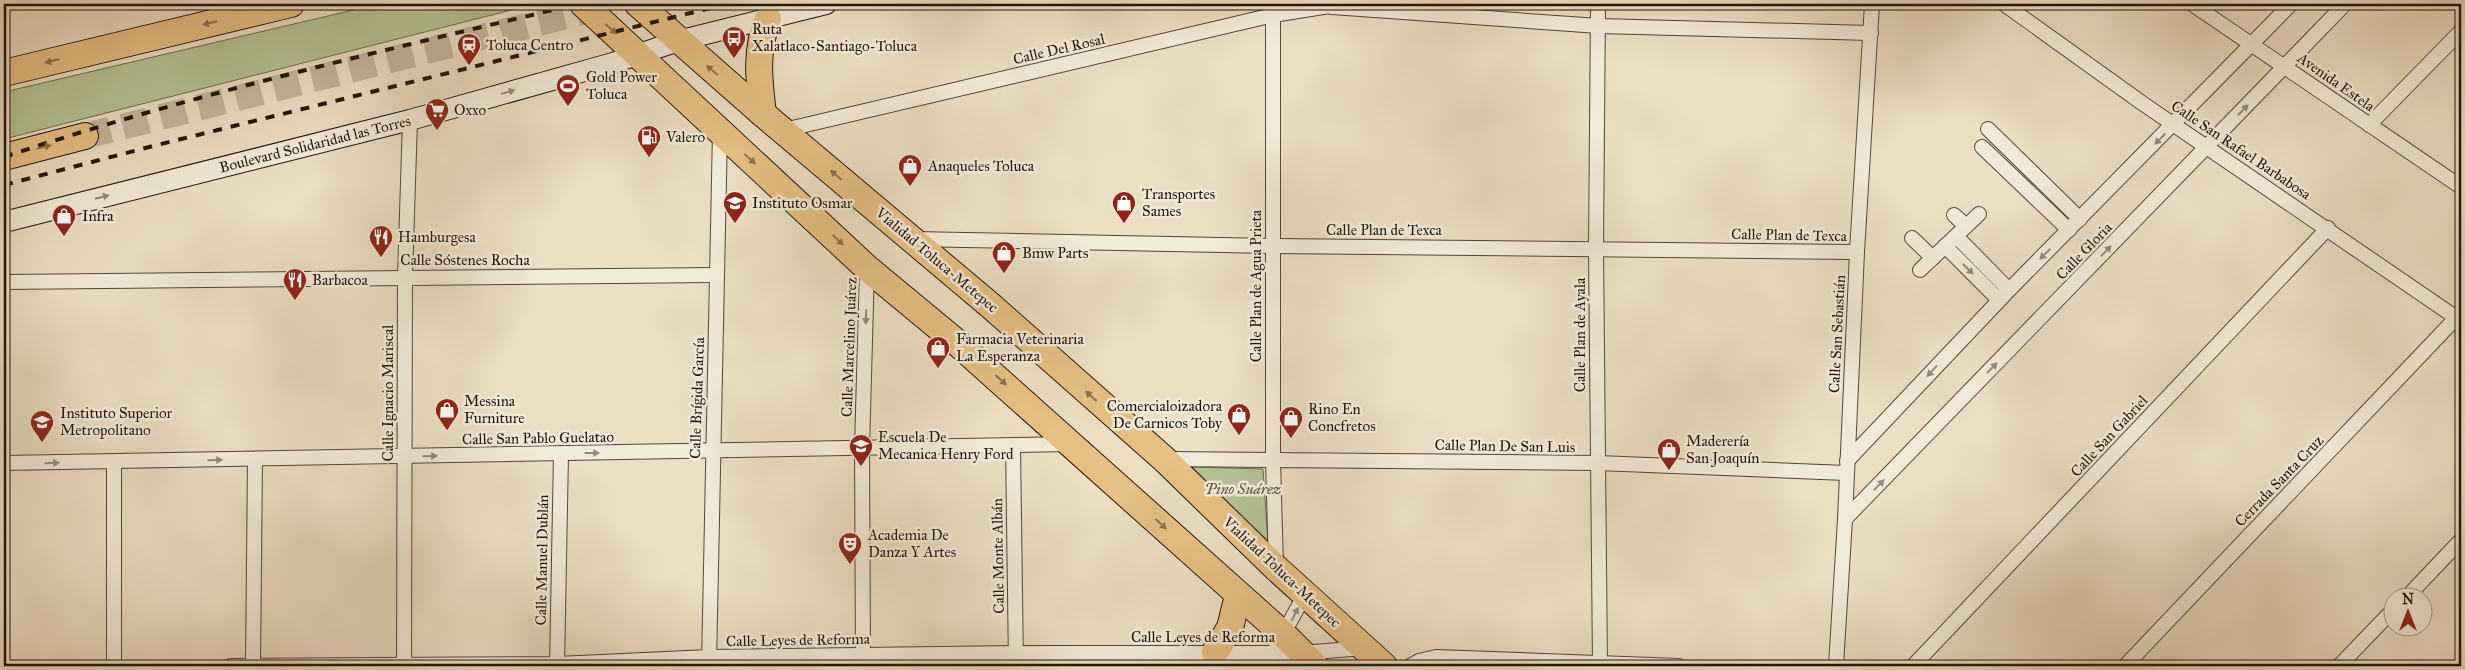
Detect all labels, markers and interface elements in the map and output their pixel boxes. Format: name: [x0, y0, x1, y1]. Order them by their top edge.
one-way arrow: [202, 19, 217, 27]
place label: Ruta Xalatlaco-Santiago-Toluca: [752, 20, 918, 55]
one-way arrow: [604, 23, 617, 34]
bus stop icon: Ruta Xalatlaco-Santiago-Toluca: [721, 25, 747, 59]
street label: Calle Del Rosal: [1011, 30, 1107, 68]
station icon: Toluca Centro: [456, 32, 482, 66]
place label: Toluca Centro: [486, 36, 574, 54]
street label: Avenida Estela: [2293, 48, 2379, 116]
one-way arrow: [44, 57, 59, 65]
one-way arrow: [706, 64, 719, 75]
place label: Gold Power Toluca: [586, 68, 657, 103]
sports icon: Gold Power Toluca: [555, 73, 581, 107]
one-way arrow: [500, 88, 515, 96]
supermarket icon: Oxxo: [424, 97, 450, 131]
street label: Calle San Rafael Barbabosa: [2168, 97, 2315, 204]
place label: Oxxo: [454, 101, 487, 119]
one-way arrow: [2237, 104, 2249, 116]
street label: Boulevard Solidaridad las Torres: [217, 111, 413, 177]
fuel station icon: Valero: [636, 124, 662, 158]
place label: Valero: [665, 128, 705, 146]
one-way arrow: [2154, 133, 2166, 145]
one-way arrow: [37, 142, 52, 150]
one-way arrow: [744, 153, 756, 165]
shop icon: Anaqueles Toluca: [897, 153, 923, 187]
place label: Anaqueles Toluca: [927, 157, 1035, 176]
one-way arrow: [830, 169, 843, 180]
place label: Transportes Sames: [1142, 185, 1215, 220]
school or university icon: Instituto Osmar: [722, 190, 748, 224]
shop icon: Transportes Sames: [1111, 190, 1137, 224]
one-way arrow: [94, 193, 110, 201]
place label: Instituto Osmar: [752, 194, 853, 212]
shop icon: Infra: [51, 203, 77, 237]
street label: Vialidad Toluca-Metepec: [871, 203, 1002, 316]
place label: Infra: [82, 207, 114, 225]
street label: Calle Plan de Agua Prieta: [1247, 209, 1265, 362]
street label: Calle Gloria: [2052, 218, 2116, 283]
street label: Calle Plan de Texca: [1326, 221, 1443, 239]
restaurant icon: Hamburgesa: [368, 224, 394, 258]
street label: Calle Plan de Texca: [1731, 225, 1848, 245]
place label: Hamburgesa: [398, 228, 476, 246]
one-way arrow: [831, 234, 843, 246]
shop icon: Bmw Parts: [991, 240, 1017, 274]
place label: Bmw Parts: [1022, 244, 1088, 262]
one-way arrow: [2100, 246, 2112, 258]
one-way arrow: [2039, 248, 2051, 260]
street label: Calle Sóstenes Rocha: [400, 251, 530, 269]
one-way arrow: [1962, 263, 1974, 275]
restaurant icon: Barbacoa: [282, 267, 308, 301]
place label: Barbacoa: [312, 271, 368, 289]
street label: Calle San Sebastián: [1825, 274, 1849, 394]
street label: Calle Marcelino Juárez: [838, 277, 861, 417]
street label: Calle Plan de Ayala: [1571, 277, 1589, 392]
one-way arrow: [862, 309, 870, 325]
street label: Calle Ignacio Mariscal: [379, 324, 397, 461]
place label: Farmacia Veterinaria La Esperanza: [956, 330, 1084, 365]
shop icon: Farmacia Veterinaria La Esperanza: [925, 335, 951, 369]
street label: Calle Brígida García: [686, 336, 708, 459]
one-way arrow: [1986, 362, 1998, 374]
one-way arrow: [1926, 365, 1938, 377]
one-way arrow: [994, 375, 1007, 386]
one-way arrow: [1085, 390, 1097, 402]
street label: Calle San Gabriel: [2067, 391, 2152, 481]
place label: Messina Furniture: [464, 392, 525, 427]
shop icon: Messina Furniture: [434, 397, 460, 431]
place label: Comercialoizadora De Carnicos Toby: [1107, 397, 1223, 432]
place label: Rino En Concfretos: [1308, 400, 1376, 435]
shop icon: Comercialoizadora De Carnicos Toby: [1226, 402, 1252, 436]
place label: Instituto Superior Metropolitano: [60, 404, 173, 439]
shop icon: Rino En Concfretos: [1278, 405, 1304, 439]
school or university icon: Instituto Superior Metropolitano: [29, 409, 55, 443]
street label: Calle San Pablo Guelatao: [462, 428, 615, 448]
place label: Escuela De Mecanica Henry Ford: [878, 428, 1014, 463]
place label: Maderería San Joaquín: [1686, 432, 1759, 468]
street label: Cerrada Santa Cruz: [2231, 432, 2327, 530]
school or university icon: Escuela De Mecanica Henry Ford: [848, 433, 874, 467]
street label: Calle Plan De San Luis: [1434, 436, 1576, 456]
shop icon: Maderería San Joaquín: [1656, 437, 1682, 471]
one-way arrow: [585, 449, 601, 457]
one-way arrow: [422, 452, 438, 460]
one-way arrow: [207, 456, 223, 464]
one-way arrow: [45, 458, 61, 466]
one-way arrow: [1873, 479, 1885, 491]
park label: Pino Suárez: [1205, 480, 1281, 498]
street label: Calle Manuel Dublán: [532, 494, 552, 626]
street label: Calle Monte Albán: [988, 498, 1008, 614]
street label: Vialidad Toluca-Metepec: [1219, 512, 1345, 631]
one-way arrow: [1154, 518, 1166, 530]
place label: Academia De Danza Y Artes: [867, 526, 956, 561]
theatre icon: Academia De Danza Y Artes: [837, 531, 863, 565]
north arrow: [2382, 588, 2432, 638]
text: N: [2402, 591, 2414, 608]
one-way arrow: [1291, 607, 1299, 622]
street label: Calle Leyes de Reforma: [1131, 628, 1276, 646]
street label: Calle Leyes de Reforma: [726, 630, 871, 650]

